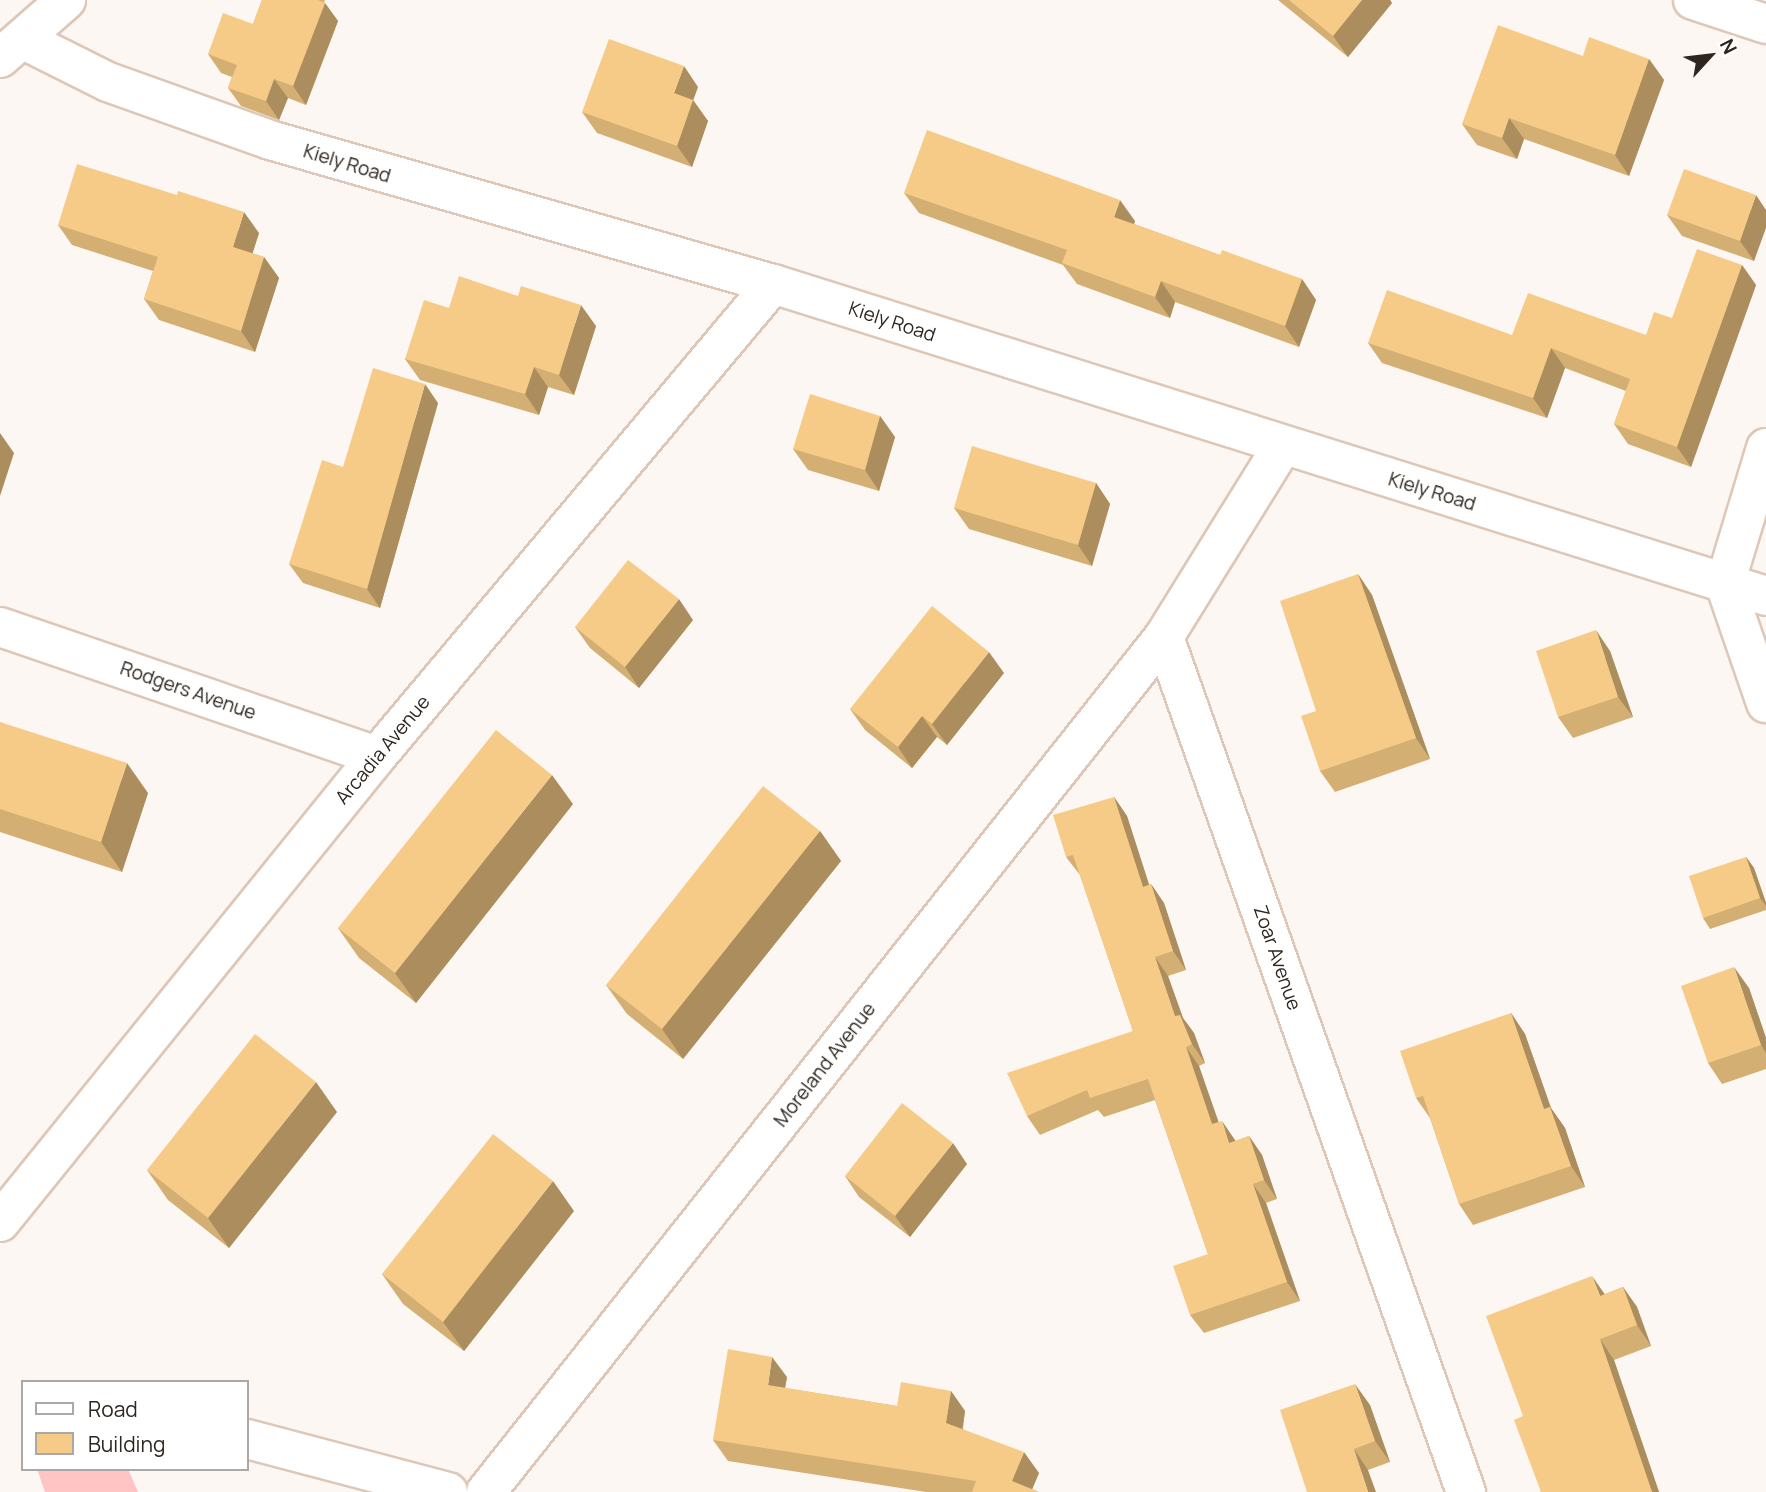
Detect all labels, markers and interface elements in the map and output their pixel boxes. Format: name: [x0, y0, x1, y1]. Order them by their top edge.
north arrow: [1675, 21, 1745, 91]
text: N: [1714, 34, 1743, 58]
street label: Kiely Road: [301, 140, 393, 188]
street label: Kiely Road: [846, 297, 938, 347]
street label: Kiely Road: [1386, 468, 1478, 516]
street label: Rodgers Avenue: [117, 657, 259, 725]
street label: Arcadia Avenue: [331, 691, 435, 809]
street label: Zoar Avenue: [1248, 903, 1306, 1013]
street label: Moreland Avenue: [769, 998, 881, 1132]
legend: [21, 1380, 248, 1471]
text: Road: [88, 1395, 138, 1423]
text: Building: [88, 1430, 165, 1458]

